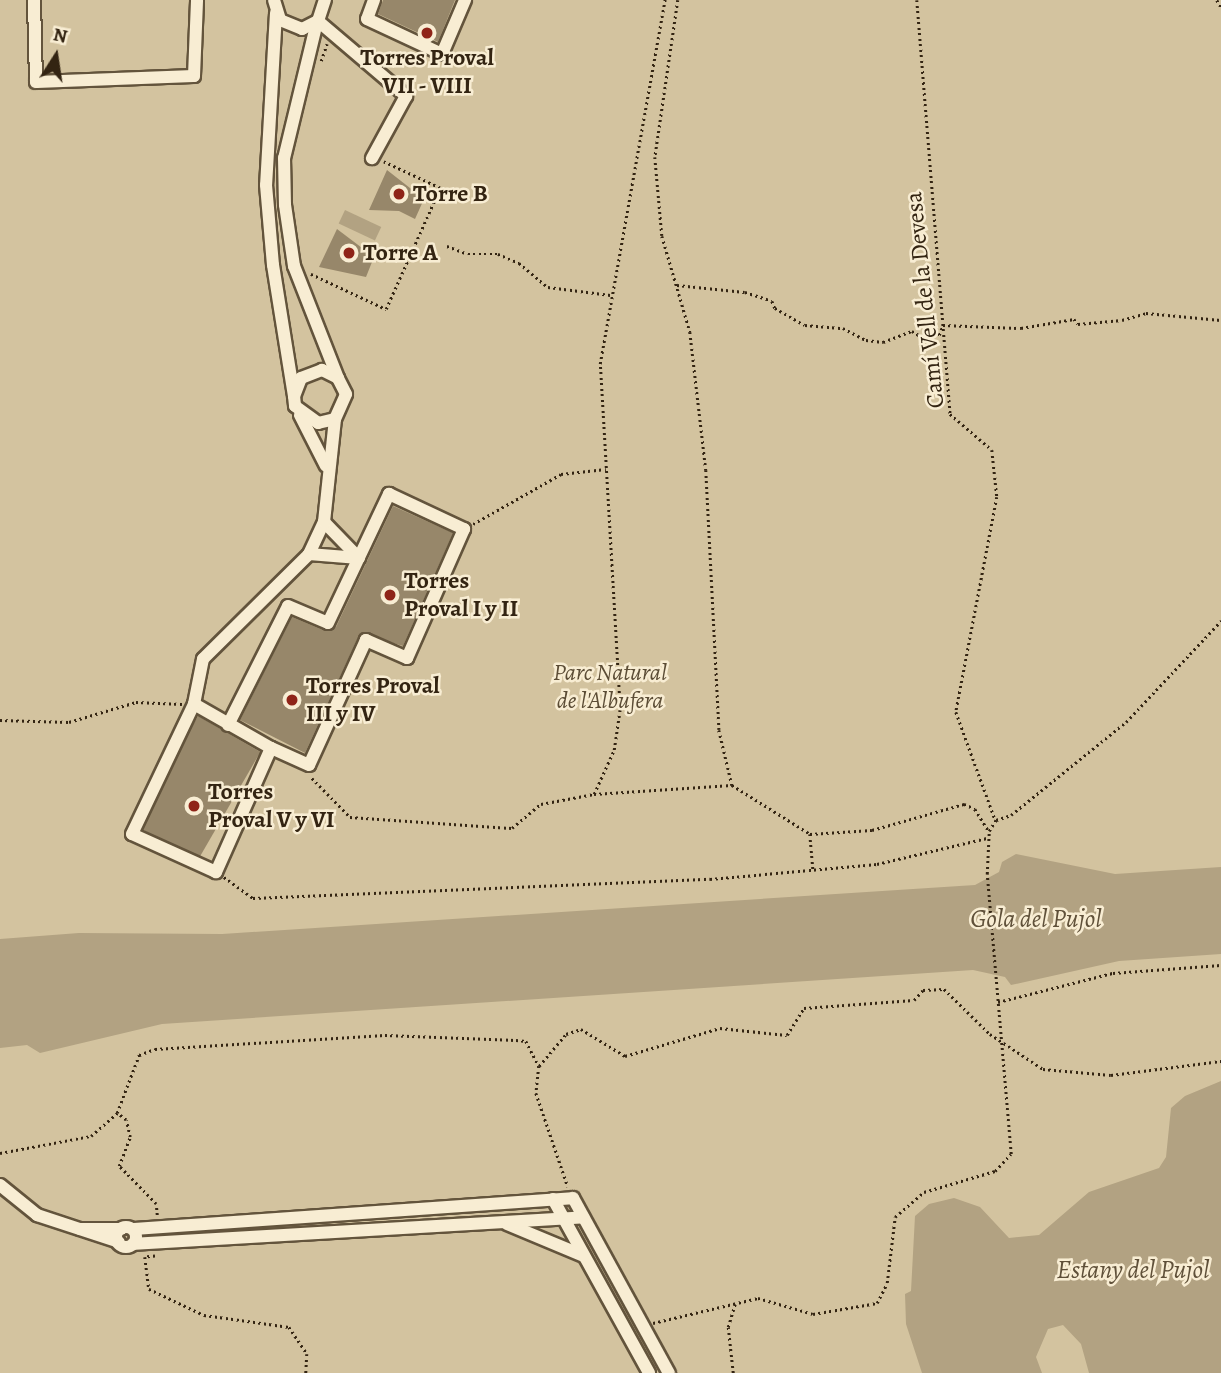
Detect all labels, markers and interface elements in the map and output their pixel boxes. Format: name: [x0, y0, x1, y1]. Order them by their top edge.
north arrow: [21, 21, 91, 91]
text: N: [51, 21, 70, 50]
marker: Torres Proval VII - VIII: [419, 25, 435, 41]
place label: Torres Proval VII - VIII: [360, 44, 494, 100]
place label: Torre B: [413, 180, 488, 208]
marker: Torre B: [391, 186, 407, 202]
street label: Camí Vell de la Devesa: [899, 190, 951, 410]
place label: Torre A: [363, 239, 438, 267]
marker: Torre A: [341, 245, 357, 261]
place label: Torres Proval I y II: [404, 567, 518, 623]
marker: Torres Proval I y II: [382, 587, 398, 603]
park label: Parc Natural de l'Albufera: [553, 659, 667, 715]
place label: Torres Proval III y IV: [306, 672, 440, 728]
marker: Torres Proval III y IV: [284, 692, 300, 708]
place label: Torres Proval V y VI: [208, 778, 335, 834]
marker: Torres Proval V y VI: [186, 798, 202, 814]
water label: Gola del Pujol: [970, 903, 1102, 935]
water label: Estany del Pujol: [1057, 1254, 1209, 1286]

